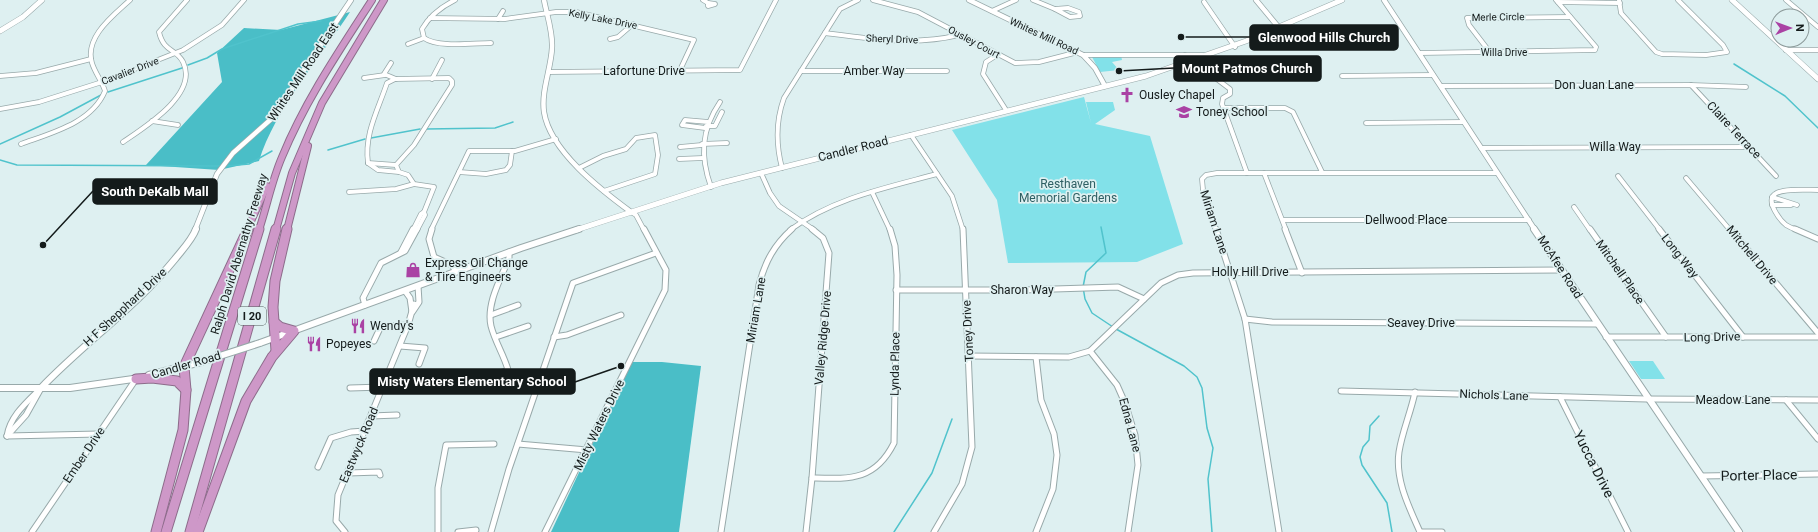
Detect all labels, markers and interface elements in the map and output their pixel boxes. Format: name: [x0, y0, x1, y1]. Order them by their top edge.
street label: Kelly Lake Drive: [568, 7, 638, 31]
north arrow: [1770, 8, 1810, 48]
street label: Merle Circle: [1471, 11, 1525, 23]
street label: Whites Mill Road: [1008, 15, 1080, 57]
street label: Whites Mill Road East: [265, 20, 341, 124]
street label: Ousley Court: [946, 24, 1002, 60]
text: N: [1793, 24, 1806, 32]
callout: Glenwood Hills Church: [1250, 25, 1398, 50]
text: Glenwood Hills Church: [1258, 30, 1390, 45]
street label: Sheryl Drive: [866, 33, 918, 45]
street label: Willa Drive: [1481, 47, 1527, 58]
street label: Cavalier Drive: [100, 55, 160, 87]
callout: Mount Patmos Church: [1174, 56, 1321, 81]
text: Mount Patmos Church: [1182, 61, 1312, 76]
street label: Lafortune Drive: [603, 64, 685, 78]
street label: Amber Way: [843, 64, 905, 78]
street label: Don Juan Lane: [1554, 78, 1634, 92]
church icon: Ousley Chapel: [1118, 86, 1136, 104]
place label: Ousley Chapel: [1139, 88, 1215, 102]
street label: Claire Terrace: [1704, 98, 1764, 162]
school or university icon: Toney School: [1175, 103, 1193, 121]
place label: Toney School: [1196, 105, 1268, 119]
street label: Candler Road: [817, 134, 889, 164]
street label: Willa Way: [1589, 140, 1641, 154]
street label: Ralph David Abernathy Freeway: [208, 172, 270, 336]
park label: Resthaven Memorial Gardens: [1019, 177, 1117, 205]
callout: South DeKalb Mall: [93, 179, 217, 204]
text: South DeKalb Mall: [101, 184, 209, 199]
street label: Miriam Lane: [1197, 188, 1231, 256]
street label: Dellwood Place: [1365, 213, 1447, 227]
street label: Mitchell Drive: [1723, 223, 1781, 287]
street label: Long Way: [1658, 231, 1702, 281]
street label: McAfee Road: [1535, 233, 1585, 301]
street label: Mitchell Place: [1593, 237, 1647, 307]
place label: Express Oil Change & Tire Engineers: [425, 256, 528, 284]
shop icon: Express Oil Change & Tire Engineers: [404, 261, 422, 279]
street label: H F Shepphard Drive: [81, 265, 169, 349]
street label: Holly Hill Drive: [1211, 265, 1289, 279]
street label: Miriam Lane: [743, 276, 769, 344]
street label: Sharon Way: [990, 283, 1054, 297]
street label: Valley Ridge Drive: [812, 290, 834, 386]
street label: Toney Drive: [959, 300, 977, 362]
road number: I 20: [238, 307, 266, 325]
street label: Seavey Drive: [1387, 316, 1455, 330]
restaurant icon: Wendy's: [349, 317, 367, 335]
place label: Wendy's: [370, 319, 414, 333]
street label: Long Drive: [1684, 330, 1740, 344]
street label: Lynda Place: [887, 332, 903, 396]
restaurant icon: Popeyes: [305, 335, 323, 353]
place label: Popeyes: [326, 337, 372, 351]
street label: Candler Road: [150, 348, 222, 382]
callout: Misty Waters Elementary School: [370, 369, 575, 394]
text: Misty Waters Elementary School: [377, 374, 567, 389]
street label: Misty Waters Drive: [571, 377, 627, 473]
street label: Nichols Lane: [1459, 387, 1529, 403]
street label: Meadow Lane: [1696, 393, 1770, 407]
street label: Edna Lane: [1116, 396, 1144, 454]
street label: Eastwyck Road: [337, 405, 381, 485]
street label: Ember Drive: [60, 424, 108, 486]
street label: Yucca Drive: [1570, 428, 1618, 500]
street label: Porter Place: [1721, 466, 1797, 484]

